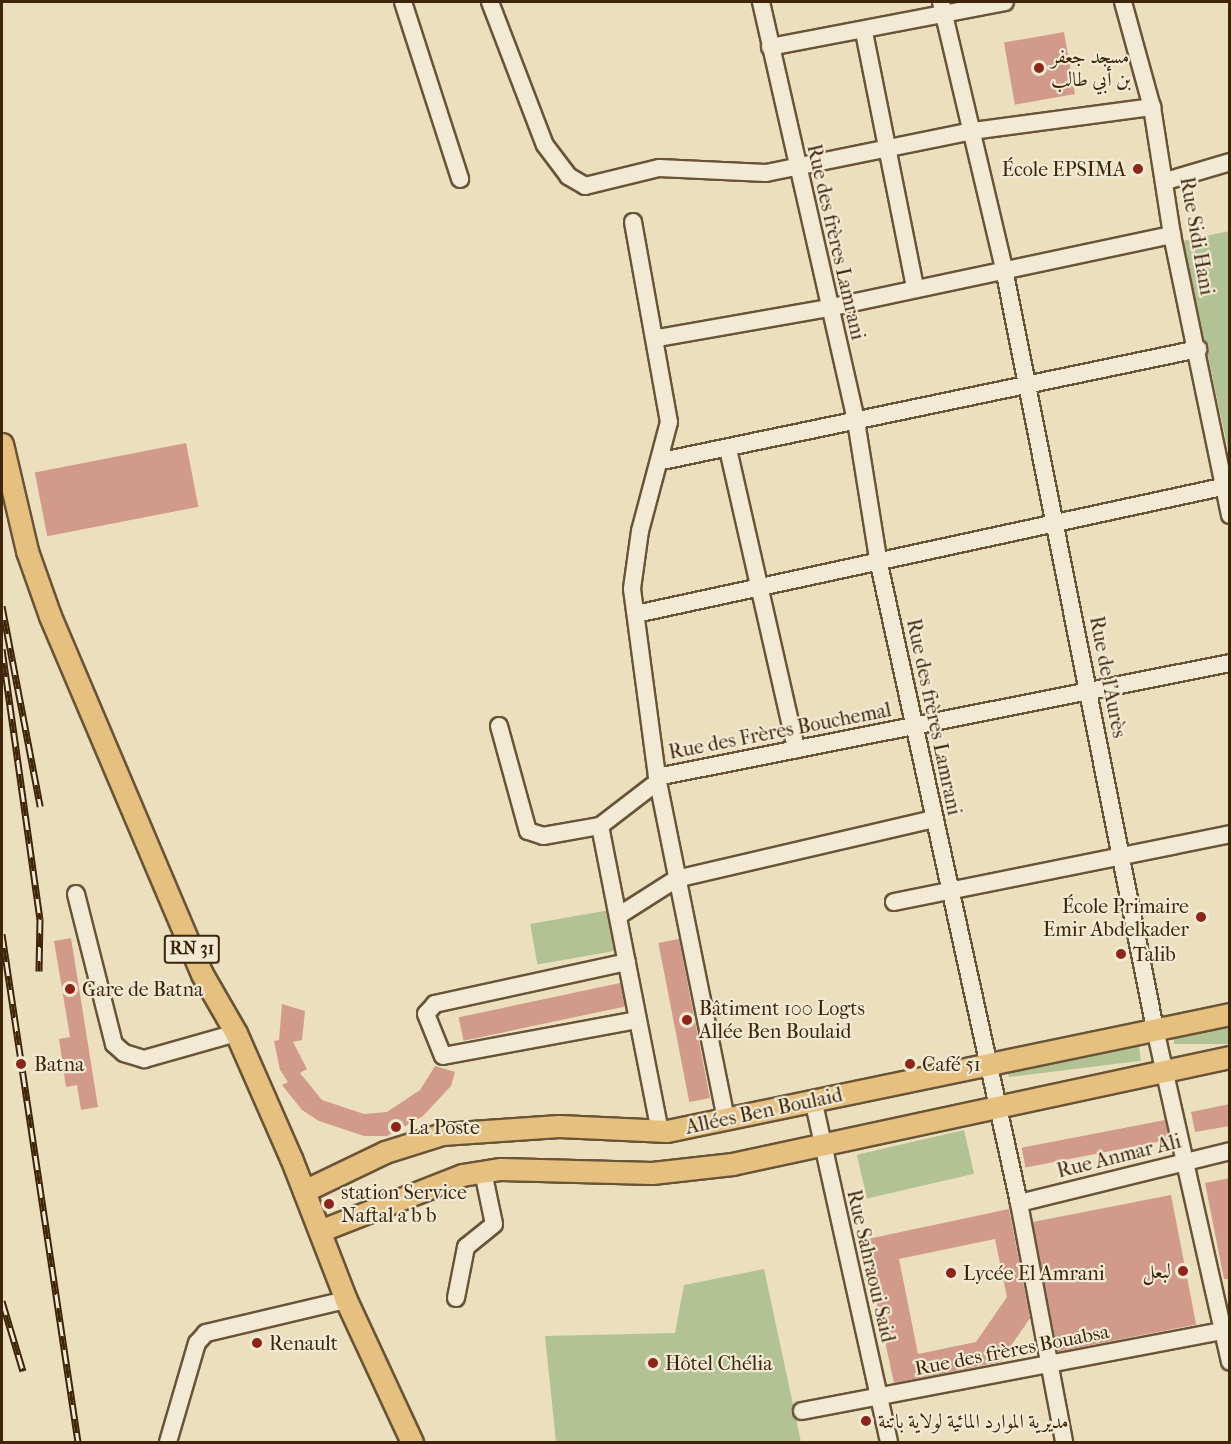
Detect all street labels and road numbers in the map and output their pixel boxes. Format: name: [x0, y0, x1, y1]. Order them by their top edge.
street label: Rue des frères Lamrani: [802, 142, 870, 342]
street label: Rue Sidi Hani: [1175, 175, 1219, 297]
street label: Rue de l'Aurès: [1084, 614, 1132, 740]
street label: Rue des frères Lamrani: [901, 617, 967, 817]
street label: Rue des Frères Bouchemal: [667, 698, 893, 764]
road number: RN 31: [164, 934, 220, 964]
street label: Allées Ben Boulaid: [683, 1083, 845, 1139]
street label: Rue Anmar Ali: [1054, 1129, 1184, 1183]
street label: Rue Sahraoui Said: [842, 1187, 900, 1345]
street label: Rue des frères Bouabsa: [913, 1319, 1111, 1381]

